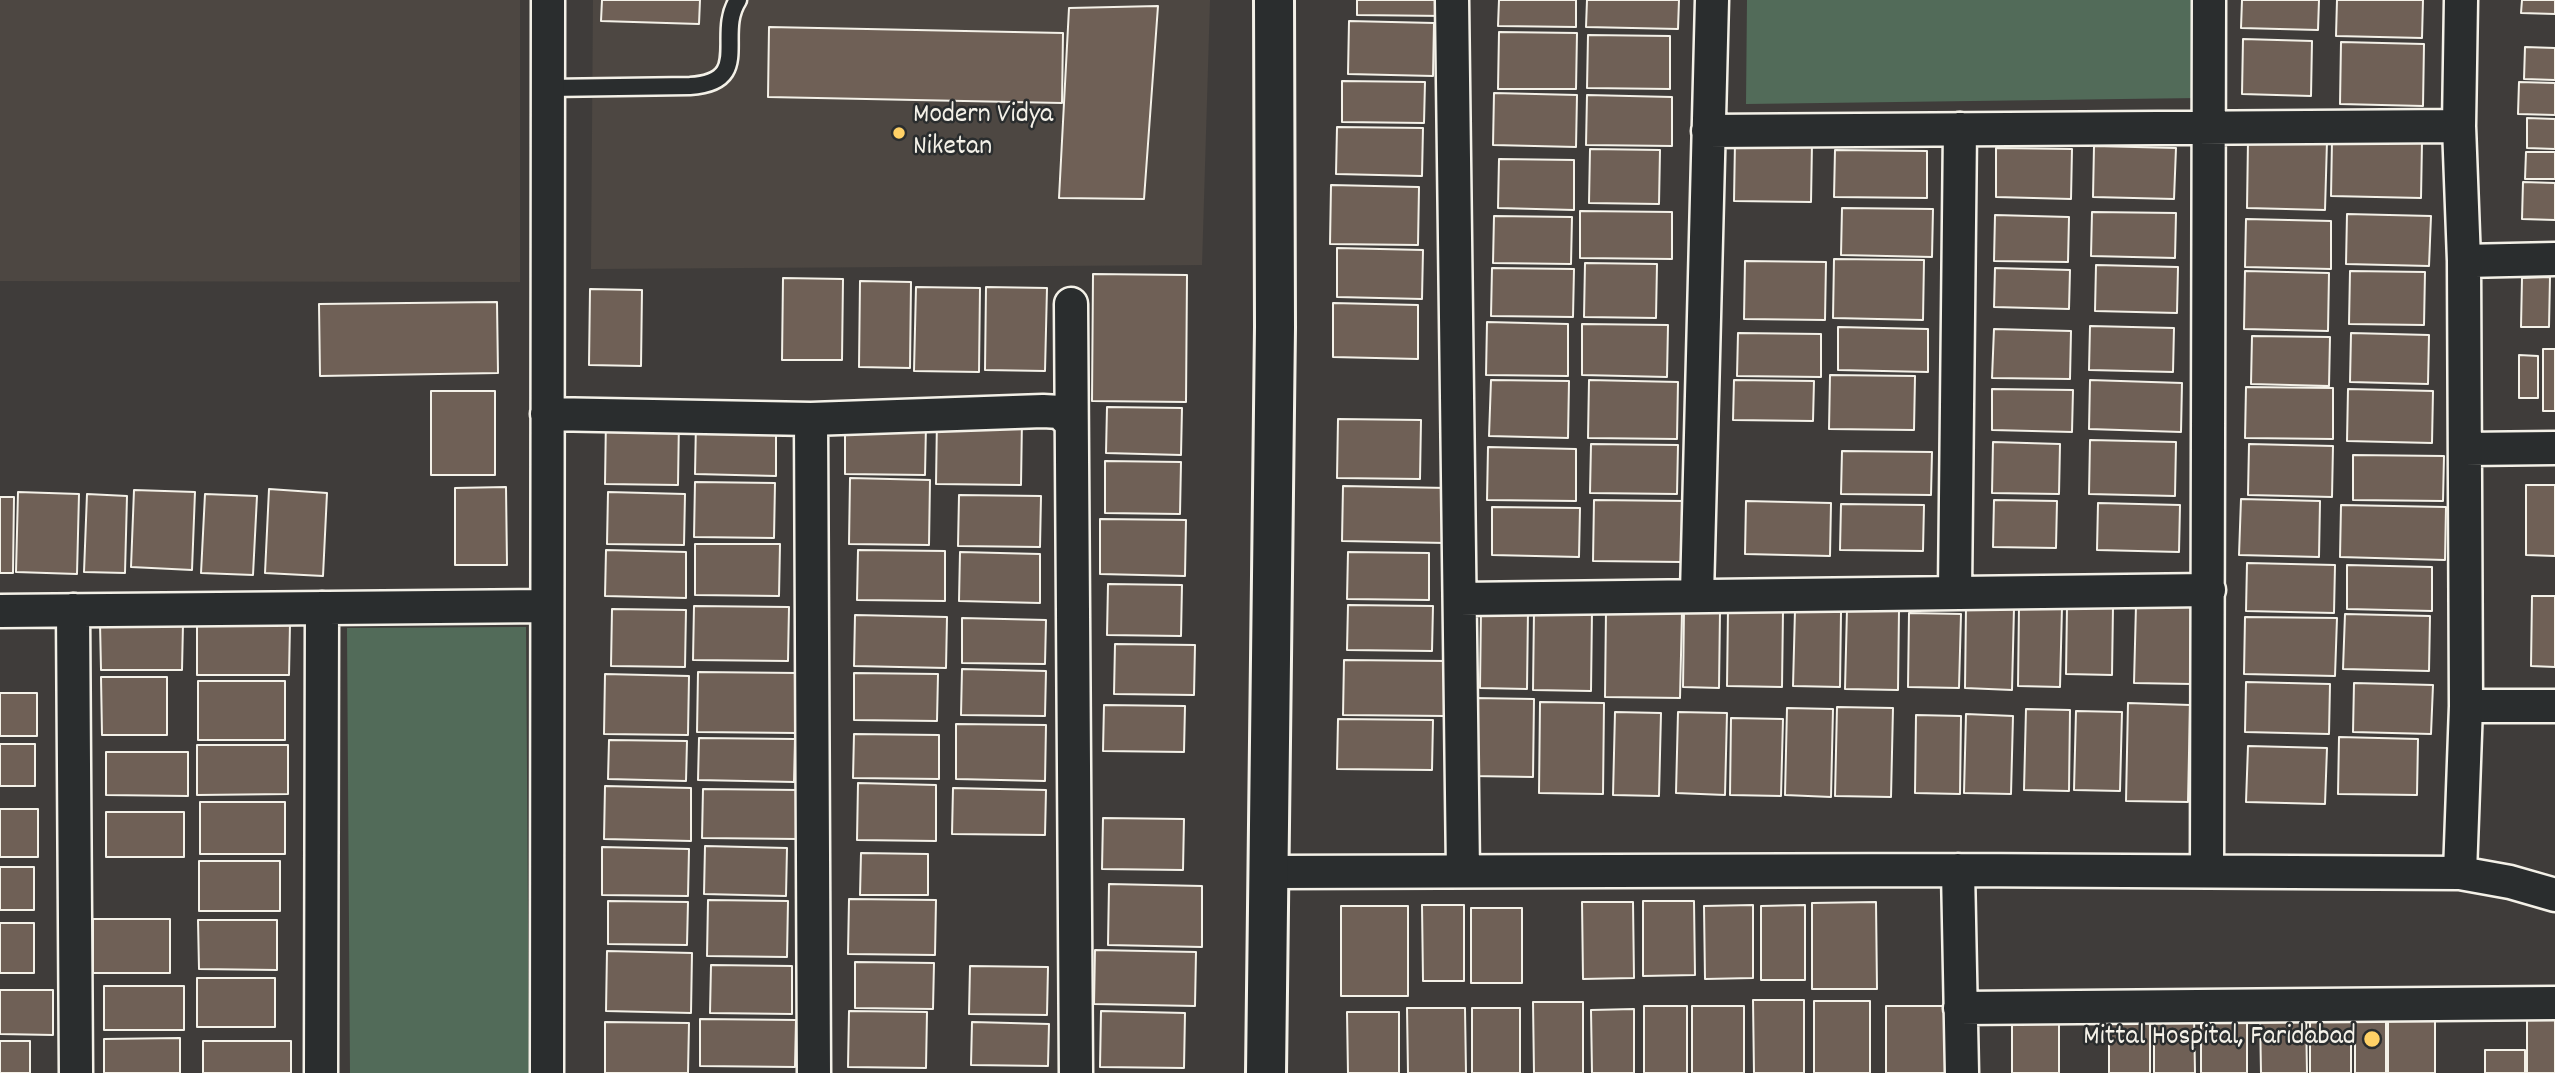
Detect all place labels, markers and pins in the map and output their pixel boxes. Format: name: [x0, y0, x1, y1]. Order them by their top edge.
place label: Modern Vidya Niketan: [913, 100, 1053, 166]
marker: Modern Vidya Niketan: [891, 125, 907, 141]
place label: Mittal Hospital, Faridabad: [2083, 1022, 2356, 1056]
marker: Mittal Hospital, Faridabad: [2362, 1029, 2382, 1049]

